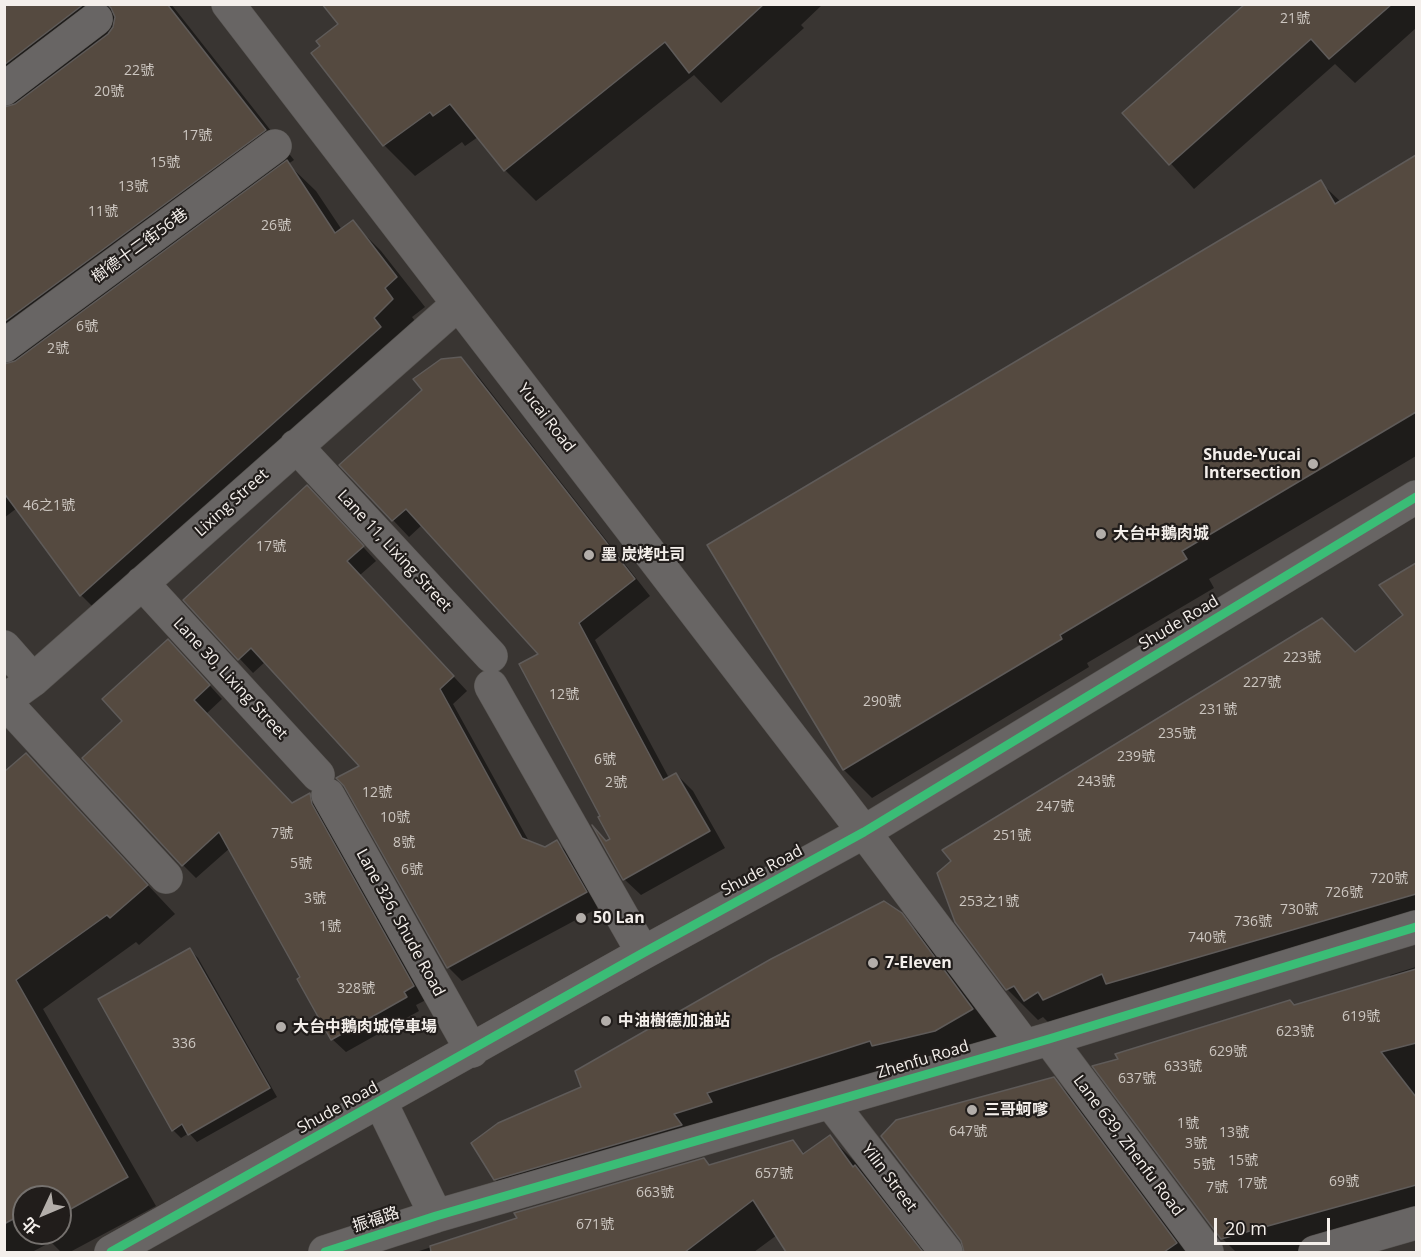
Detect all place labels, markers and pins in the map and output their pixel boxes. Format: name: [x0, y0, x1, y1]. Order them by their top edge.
place label: Shude-Yucai Intersection: [1203, 445, 1301, 483]
marker: Shude-Yucai Intersection: [1306, 457, 1320, 471]
place label: 大台中鵝肉城: [1113, 524, 1209, 544]
marker: 大台中鵝肉城: [1094, 527, 1108, 541]
place label: 墨 炭烤吐司: [601, 545, 685, 565]
marker: 墨 炭烤吐司: [582, 548, 596, 562]
place label: 50 Lan: [593, 908, 645, 928]
marker: 50 Lan: [574, 911, 588, 925]
place label: 7-Eleven: [885, 953, 952, 973]
marker: 7-Eleven: [866, 956, 880, 970]
place label: 中油樹德加油站: [618, 1011, 730, 1031]
marker: 中油樹德加油站: [599, 1014, 613, 1028]
place label: 大台中鵝肉城停車場: [293, 1017, 437, 1037]
marker: 大台中鵝肉城停車場: [274, 1020, 288, 1034]
place label: 三哥蚵嗲: [984, 1100, 1048, 1120]
marker: 三哥蚵嗲: [965, 1103, 979, 1117]

